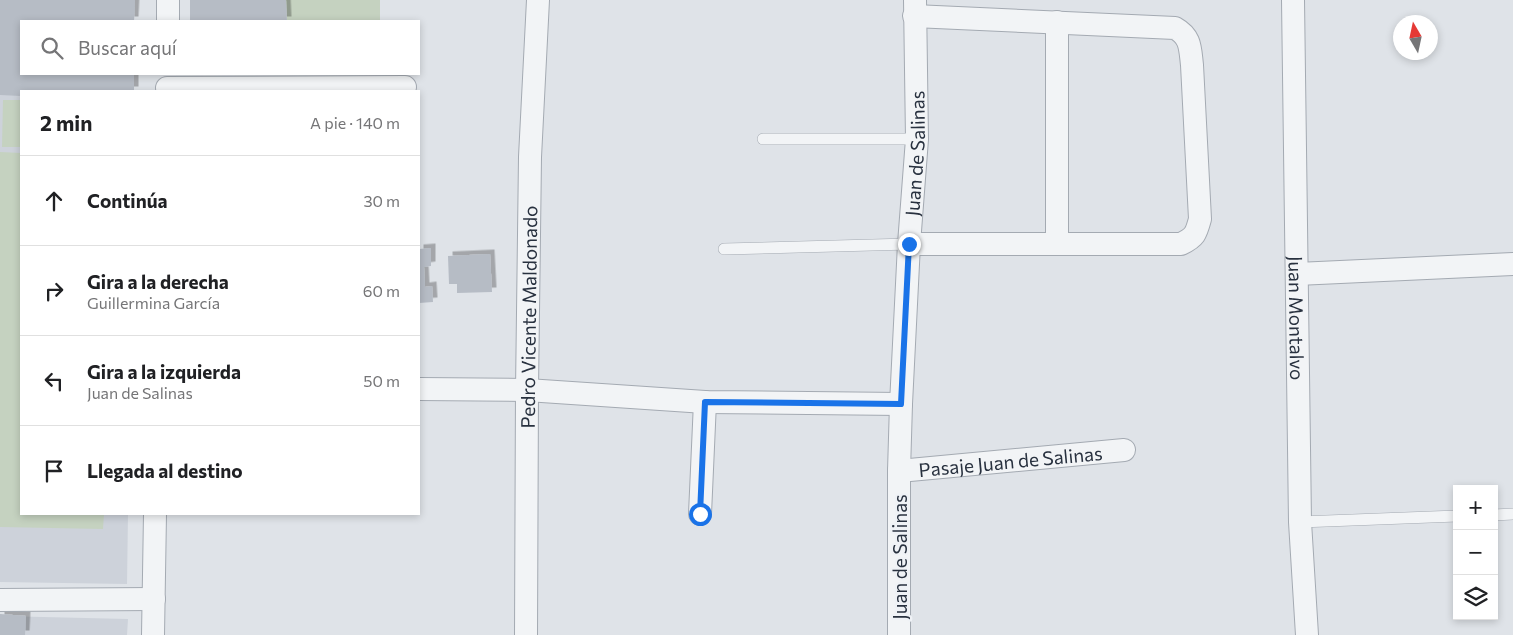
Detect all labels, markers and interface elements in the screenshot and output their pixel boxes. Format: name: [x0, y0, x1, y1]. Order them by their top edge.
north arrow: [1393, 15, 1438, 60]
search box: [20, 20, 420, 75]
icon: search: [38, 34, 66, 62]
text: Buscar aquí: [78, 36, 177, 59]
street label: Juan de Salinas: [900, 91, 929, 217]
text: 2 min: [40, 110, 92, 135]
text: A pie · 140 m: [310, 113, 400, 132]
icon: ahead: [40, 187, 68, 215]
text: Continúa: [87, 189, 168, 212]
text: 30 m: [363, 191, 400, 210]
street label: Pedro Vicente Maldonado: [515, 205, 541, 428]
route end: [898, 233, 921, 256]
street label: Juan Montalvo: [1285, 256, 1310, 380]
text: Gira a la derecha: [87, 270, 229, 293]
icon: right: [40, 277, 68, 305]
text: 60 m: [363, 281, 400, 300]
text: Guillermina García: [87, 293, 220, 312]
text: Gira a la izquierda: [87, 360, 241, 383]
icon: left: [40, 367, 68, 395]
text: 50 m: [363, 371, 400, 390]
text: Juan de Salinas: [87, 383, 193, 402]
street label: Pasaje Juan de Salinas: [918, 441, 1103, 481]
icon: arrive: [40, 457, 68, 485]
text: Llegada al destino: [87, 459, 243, 482]
map controls: [1453, 485, 1498, 620]
button: +: [1453, 485, 1498, 530]
street label: Juan de Salinas: [888, 494, 911, 620]
route start: [689, 503, 712, 526]
button: −: [1453, 530, 1498, 575]
button: layers: [1453, 575, 1498, 620]

